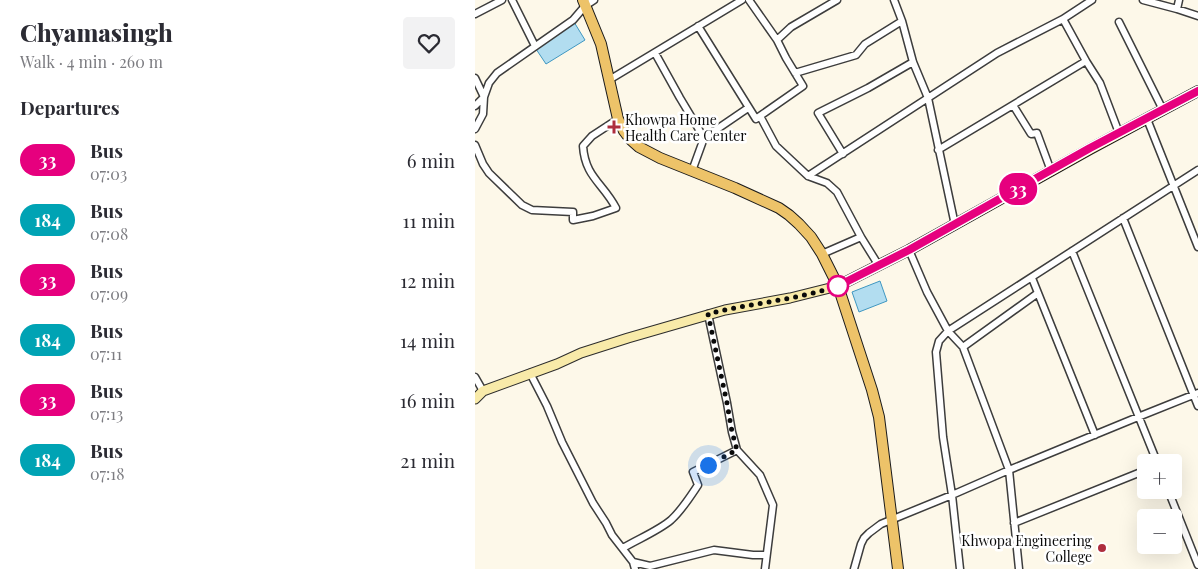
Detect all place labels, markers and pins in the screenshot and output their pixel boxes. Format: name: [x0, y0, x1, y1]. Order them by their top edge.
place label: Khowpa Home Health Care Center: [625, 110, 747, 145]
marker: Khowpa Home Health Care Center: [607, 120, 621, 134]
unlabelled marker: [827, 275, 849, 297]
place label: Khwopa Engineering College: [961, 531, 1093, 566]
marker: Khwopa Engineering College: [1096, 542, 1108, 554]

